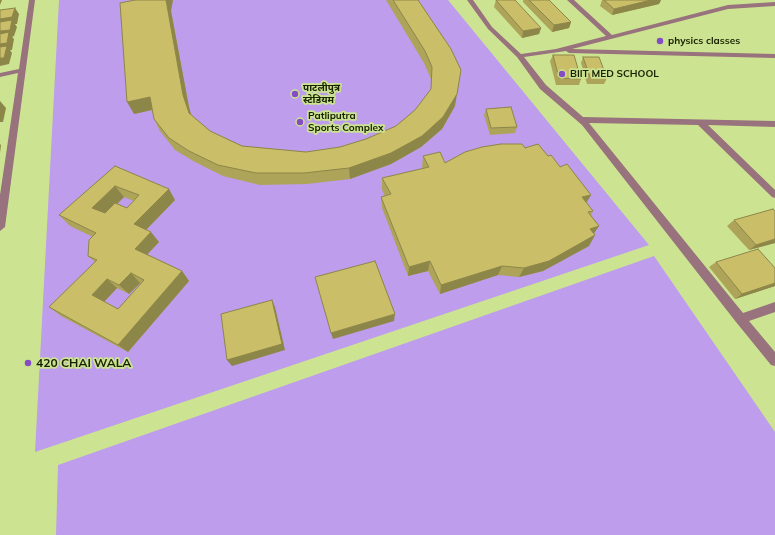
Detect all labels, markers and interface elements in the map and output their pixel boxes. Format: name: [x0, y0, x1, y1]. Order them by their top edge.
place label: physics classes: [668, 35, 740, 47]
marker: physics classes: [655, 36, 665, 46]
place label: BIIT MED SCHOOL: [570, 68, 659, 80]
marker: BIIT MED SCHOOL: [557, 69, 567, 79]
place label: पाटलीपुत्र स्टेडियम: [303, 82, 340, 106]
marker: पाटलीपुत्र स्टेडियम: [290, 89, 300, 99]
place label: Patliputra Sports Complex: [308, 110, 383, 134]
marker: Patliputra Sports Complex: [295, 117, 305, 127]
place label: 420 CHAI WALA: [36, 356, 131, 370]
marker: 420 CHAI WALA: [23, 358, 33, 368]

